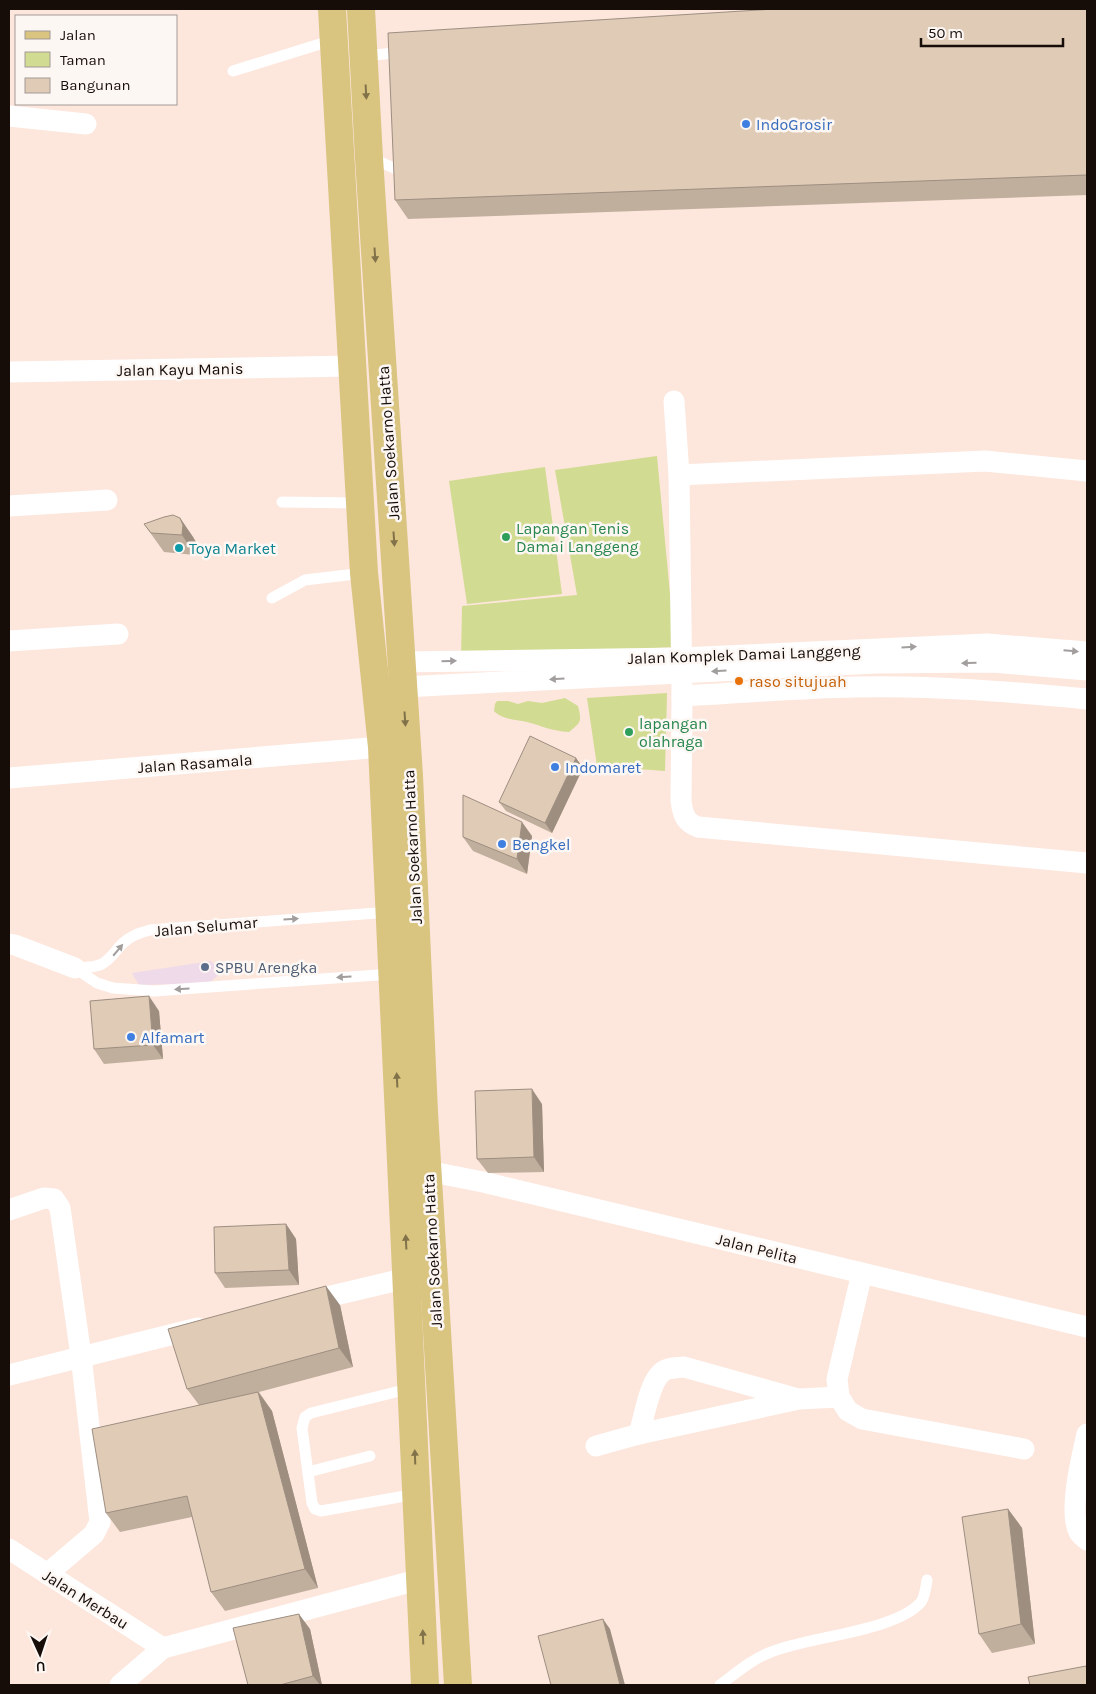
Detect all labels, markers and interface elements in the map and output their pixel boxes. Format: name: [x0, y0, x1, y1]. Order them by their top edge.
legend: [15, 15, 178, 105]
scale bar: [921, 15, 1064, 47]
text: 50 m: [928, 24, 963, 42]
text: Jalan: [60, 26, 96, 44]
text: Taman: [60, 51, 106, 69]
text: Bangunan: [60, 76, 131, 94]
one-way arrow: [362, 85, 370, 101]
place label: IndoGrosir: [756, 115, 832, 134]
marker: IndoGrosir: [740, 118, 752, 130]
one-way arrow: [372, 247, 380, 263]
street label: Jalan Kayu Manis: [117, 359, 244, 380]
street label: Jalan Soekarno Hatta: [374, 365, 403, 521]
place label: Lapangan Tenis Damai Langgeng: [516, 519, 639, 556]
one-way arrow: [390, 531, 398, 547]
marker: Lapangan Tenis Damai Langgeng: [500, 531, 512, 543]
place label: Toya Market: [189, 539, 276, 558]
marker: Toya Market: [173, 542, 185, 554]
street label: Jalan Komplek Damai Langgeng: [627, 641, 861, 668]
one-way arrow: [901, 643, 917, 651]
one-way arrow: [1063, 647, 1079, 655]
one-way arrow: [442, 657, 458, 665]
one-way arrow: [961, 659, 977, 667]
one-way arrow: [711, 668, 727, 676]
place label: raso situjuah: [749, 672, 847, 691]
marker: raso situjuah: [733, 675, 745, 687]
one-way arrow: [548, 676, 564, 684]
one-way arrow: [401, 711, 409, 727]
place label: lapangan olahraga: [639, 714, 708, 751]
marker: lapangan olahraga: [623, 726, 635, 738]
street label: Jalan Rasamala: [137, 750, 253, 777]
place label: Indomaret: [565, 758, 641, 777]
marker: Indomaret: [549, 761, 561, 773]
street label: Jalan Soekarno Hatta: [399, 769, 426, 925]
place label: Bengkel: [512, 835, 571, 854]
marker: Bengkel: [496, 838, 508, 850]
street label: Jalan Selumar: [154, 912, 259, 940]
one-way arrow: [283, 915, 299, 923]
one-way arrow: [112, 943, 123, 956]
place label: SPBU Arengka: [215, 958, 317, 977]
marker: SPBU Arengka: [199, 961, 211, 973]
one-way arrow: [336, 973, 352, 981]
one-way arrow: [173, 985, 189, 993]
place label: Alfamart: [141, 1028, 205, 1047]
marker: Alfamart: [125, 1031, 137, 1043]
one-way arrow: [393, 1071, 401, 1087]
street label: Jalan Soekarno Hatta: [419, 1173, 446, 1329]
street label: Jalan Pelita: [714, 1229, 800, 1268]
one-way arrow: [401, 1234, 409, 1250]
one-way arrow: [411, 1448, 419, 1464]
street label: Jalan Merbau: [39, 1566, 132, 1633]
one-way arrow: [419, 1628, 427, 1644]
north arrow: [15, 1629, 65, 1679]
text: U: [35, 1658, 46, 1675]

